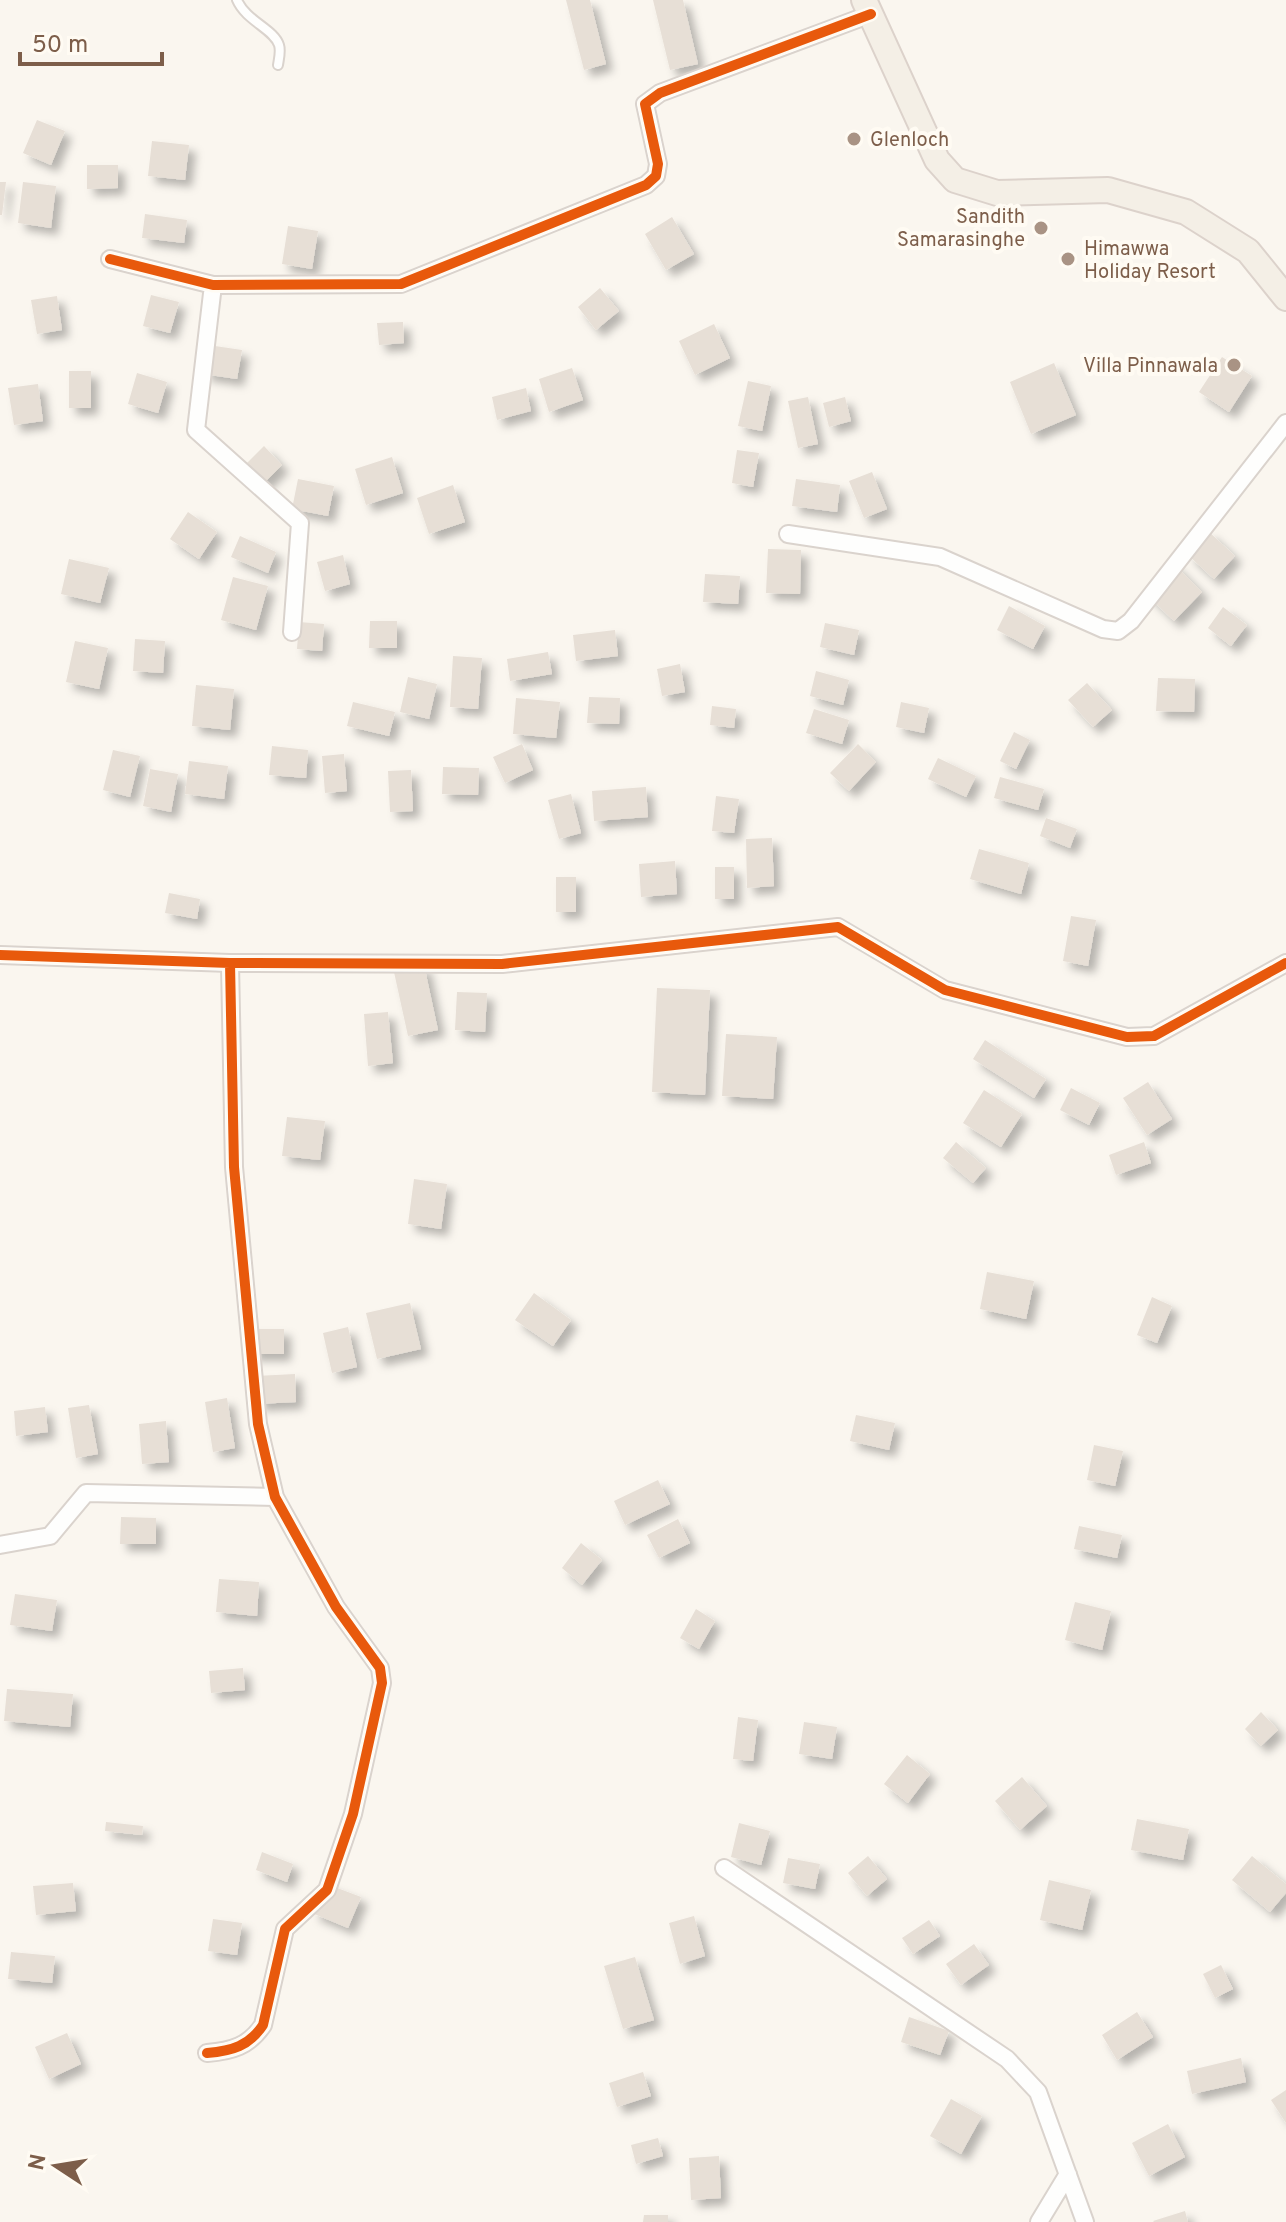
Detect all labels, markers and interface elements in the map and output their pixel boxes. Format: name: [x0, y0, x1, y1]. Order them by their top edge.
scale bar: [20, 16, 162, 66]
text: 50 m: [32, 31, 88, 61]
place label: Glenloch: [870, 128, 949, 154]
marker: Glenloch: [845, 130, 863, 148]
place label: Sandith Samarasinghe: [897, 205, 1025, 254]
marker: Sandith Samarasinghe: [1032, 219, 1050, 237]
place label: Himawwa Holiday Resort: [1084, 237, 1216, 286]
marker: Himawwa Holiday Resort: [1059, 250, 1077, 268]
place label: Villa Pinnawala: [1083, 354, 1218, 380]
marker: Villa Pinnawala: [1225, 356, 1243, 374]
north arrow: [16, 2126, 96, 2206]
text: N: [24, 2152, 54, 2173]

